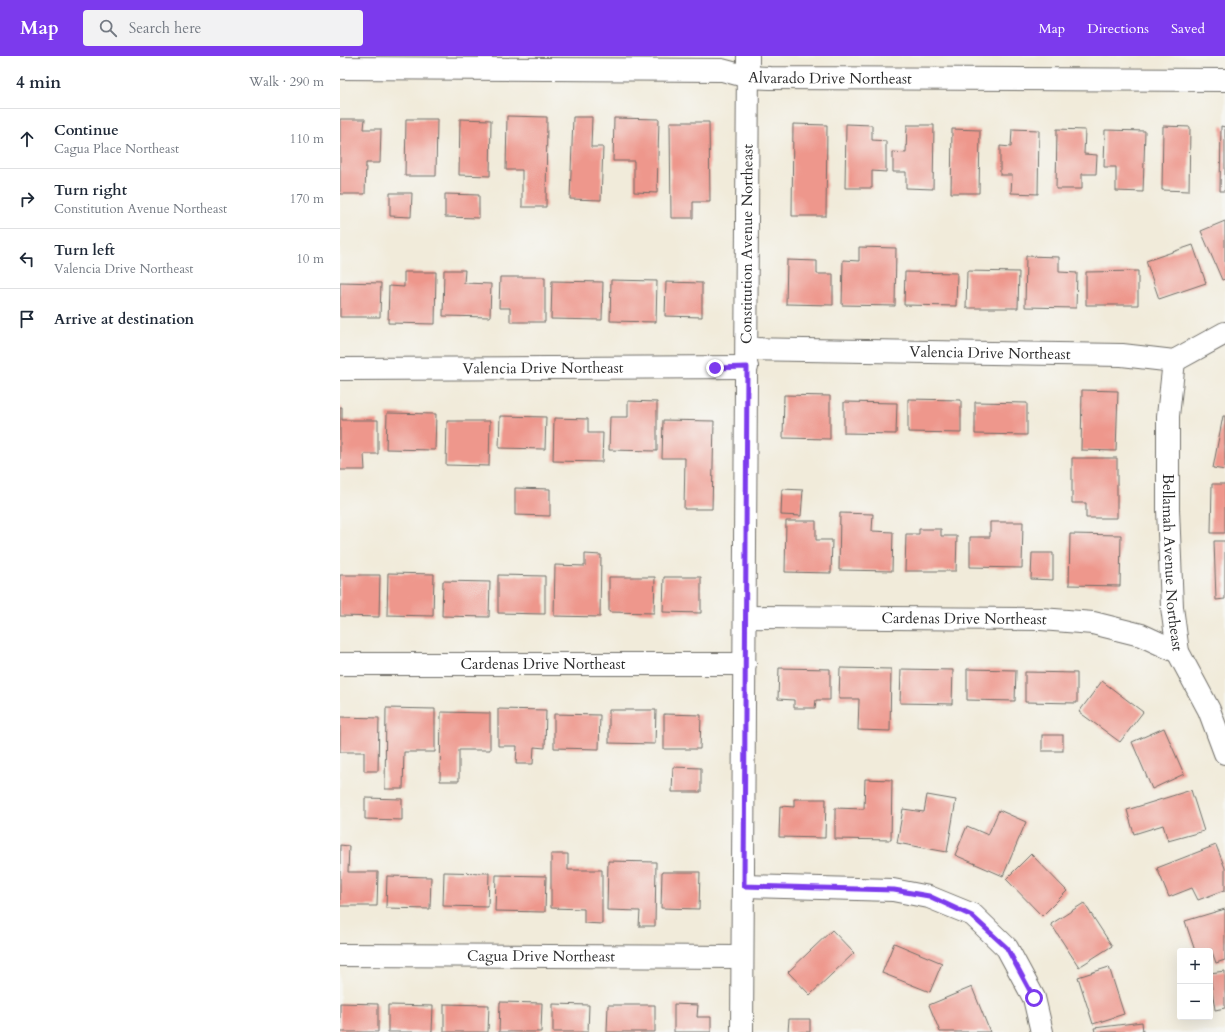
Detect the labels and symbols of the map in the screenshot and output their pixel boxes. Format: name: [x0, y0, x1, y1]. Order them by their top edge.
street label: Alvarado Drive Northeast: [748, 67, 912, 89]
street label: Constitution Avenue Northeast: [736, 144, 757, 344]
street label: Valencia Drive Northeast: [909, 342, 1071, 364]
street label: Valencia Drive Northeast: [462, 358, 624, 378]
route end: [706, 359, 724, 377]
street label: Bellamah Avenue Northeast: [1158, 474, 1188, 653]
street label: Cardenas Drive Northeast: [881, 608, 1048, 629]
street label: Cardenas Drive Northeast: [460, 654, 626, 674]
street label: Cagua Drive Northeast: [467, 946, 615, 966]
route start: [1025, 989, 1043, 1007]

